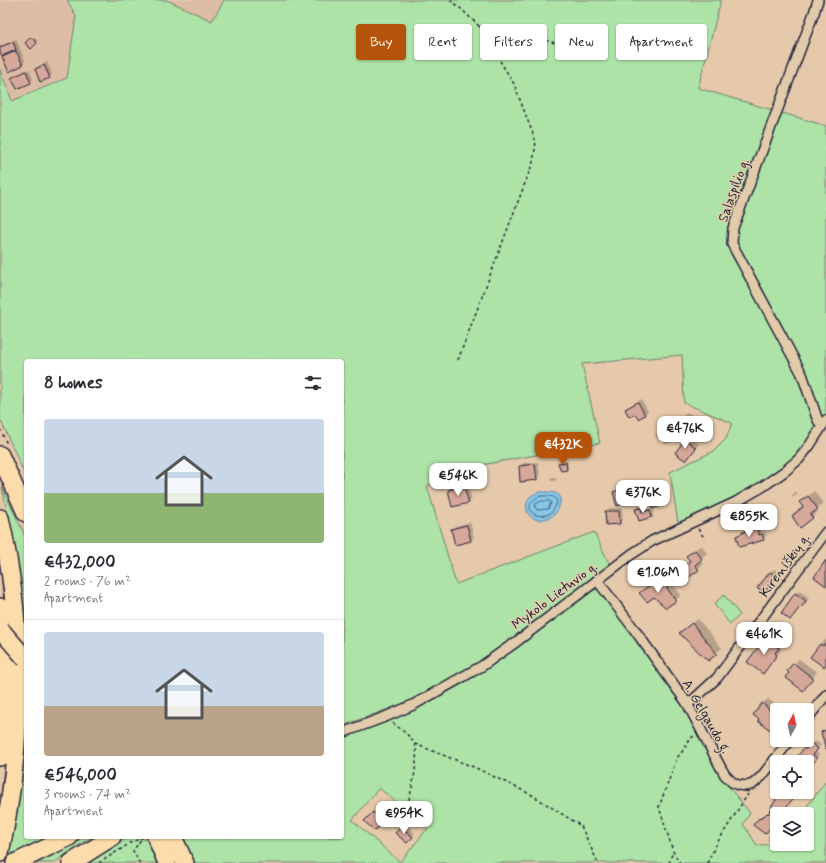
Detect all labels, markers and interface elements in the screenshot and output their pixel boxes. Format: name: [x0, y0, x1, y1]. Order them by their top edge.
chip: Buy: [356, 24, 406, 60]
chip: Rent: [414, 24, 472, 60]
chip: Filters: [480, 24, 547, 60]
chip: New: [555, 24, 608, 60]
chip: Apartment: [616, 24, 707, 60]
street label: Salaspilio g.: [714, 156, 754, 225]
text: 8 homes: [44, 372, 103, 394]
icon: filters: [302, 372, 324, 394]
pin: €476K: [657, 416, 713, 450]
text: €476K: [666, 420, 704, 437]
pin: €432K: [535, 432, 591, 466]
text: €432K: [544, 436, 582, 453]
icon: home: [148, 445, 220, 517]
pin: €546K: [430, 463, 486, 497]
text: €546K: [438, 467, 478, 484]
pin: €376K: [615, 480, 671, 514]
text: €376K: [625, 484, 661, 501]
pin: €855K: [721, 504, 777, 538]
text: €855K: [729, 508, 769, 525]
street label: Kireniškių g.: [756, 530, 814, 601]
text: €432,000: [44, 551, 116, 573]
street label: Mykolo Lietuvio g.: [508, 558, 601, 634]
pin: €1.06M: [625, 560, 691, 594]
text: €1.06M: [637, 564, 679, 581]
text: 2 rooms · 76 m²: [44, 573, 131, 590]
text: Apartment: [44, 590, 103, 607]
pin: €461K: [736, 622, 792, 656]
text: €461K: [745, 626, 783, 643]
icon: home: [148, 658, 220, 730]
street label: A. Gelgaudo g.: [676, 676, 735, 758]
north arrow: [770, 703, 814, 747]
map controls: [770, 703, 814, 851]
button: locate: [770, 755, 814, 799]
text: €546,000: [44, 764, 117, 786]
text: 3 rooms · 74 m²: [44, 786, 131, 803]
pin: €954K: [376, 801, 432, 835]
text: Apartment: [44, 803, 103, 820]
text: €954K: [385, 805, 423, 822]
button: layers: [770, 807, 814, 851]

